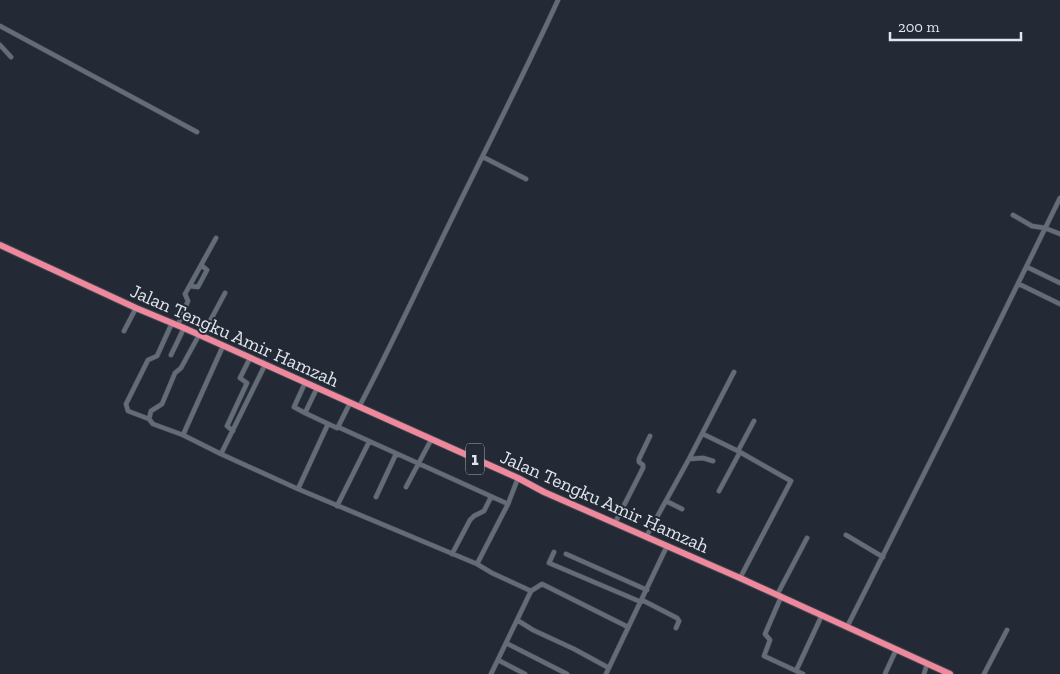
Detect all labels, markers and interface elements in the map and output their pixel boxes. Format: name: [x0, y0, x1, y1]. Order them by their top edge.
scale bar: [890, 10, 1021, 42]
text: 200 m: [898, 18, 939, 36]
street label: Jalan Tengku Amir Hamzah: [127, 279, 343, 392]
road number: 1: [466, 444, 484, 474]
street label: Jalan Tengku Amir Hamzah: [497, 445, 713, 558]

